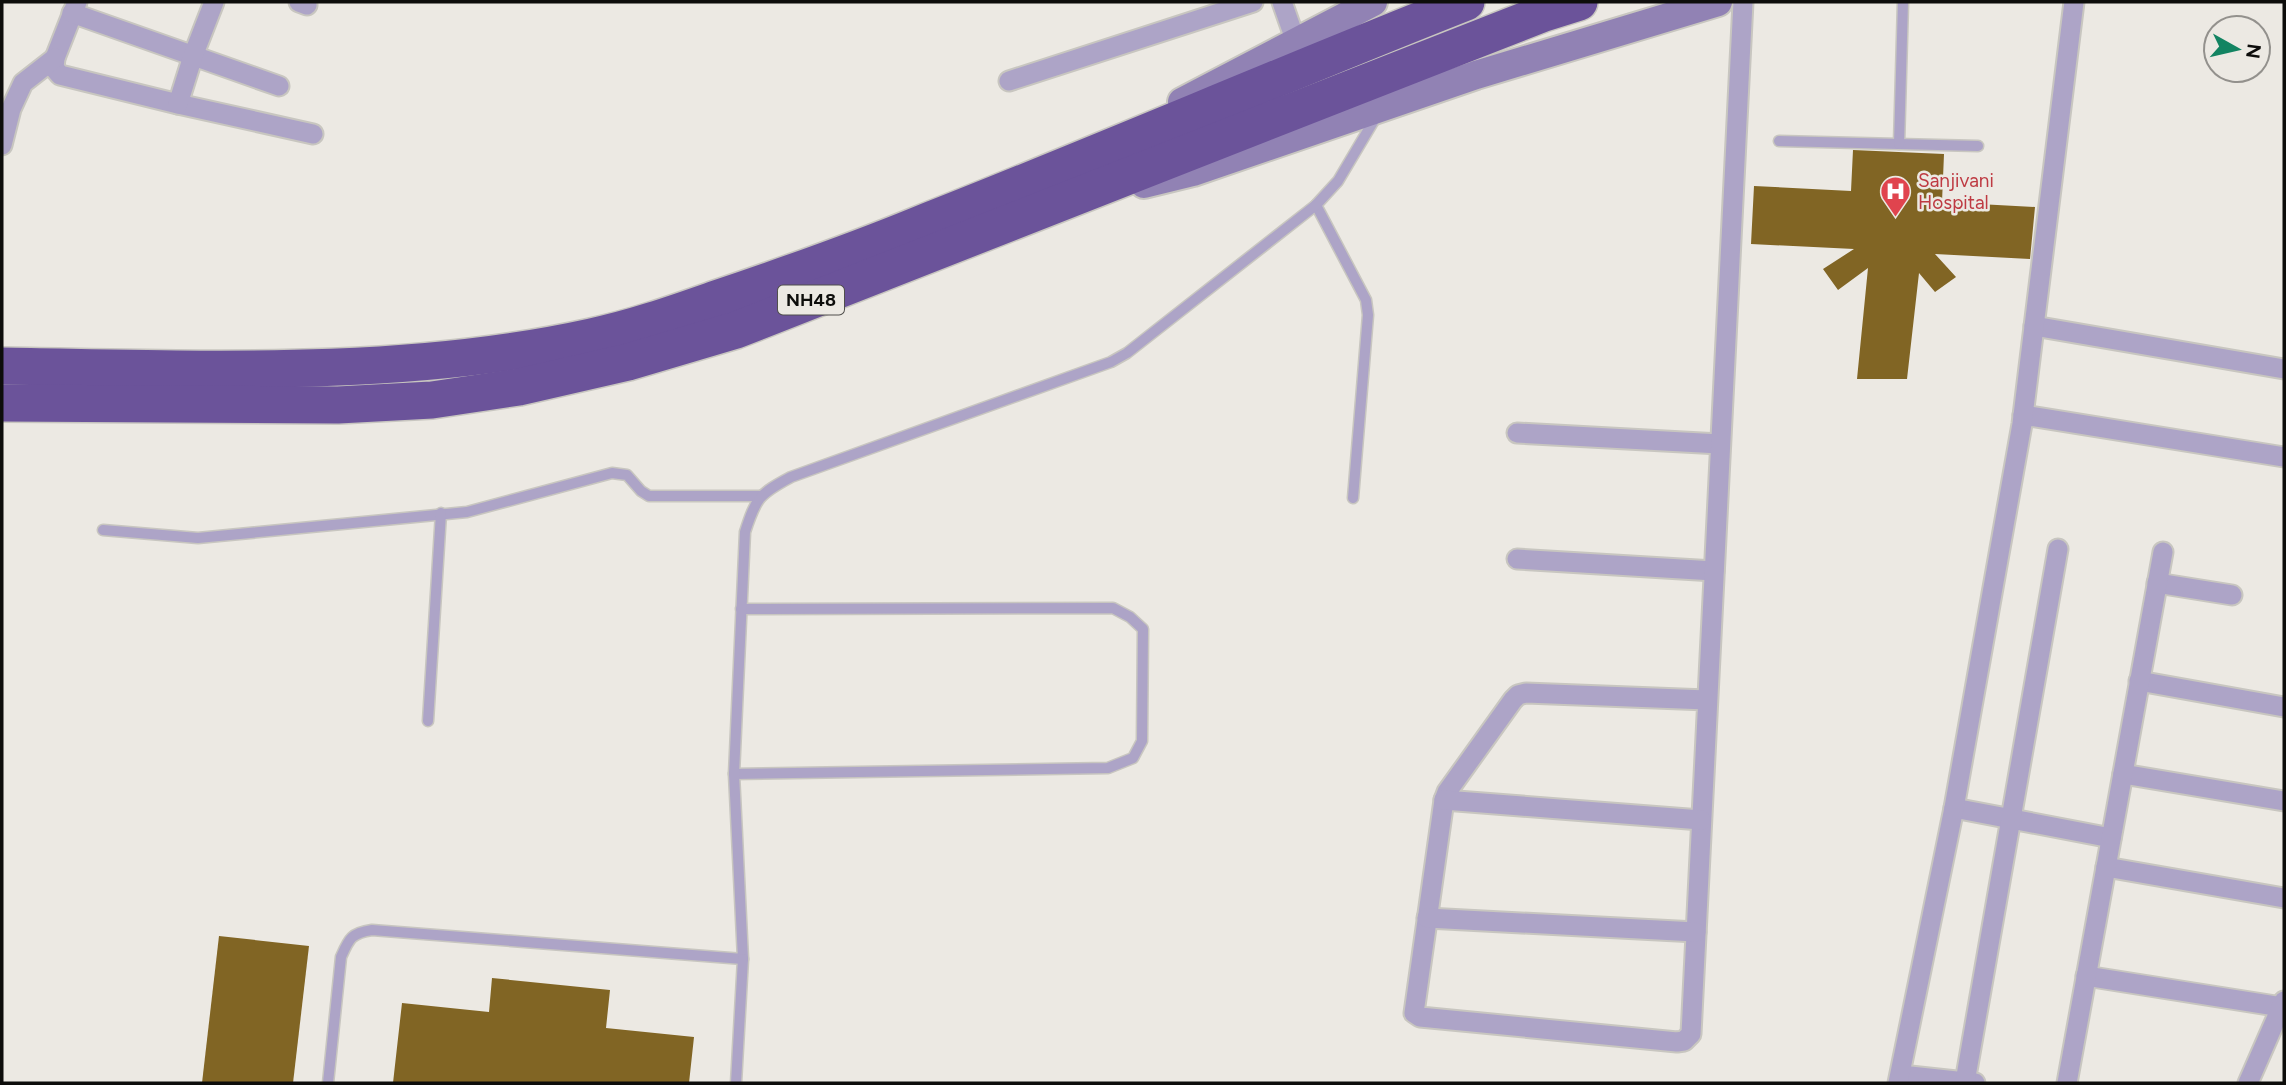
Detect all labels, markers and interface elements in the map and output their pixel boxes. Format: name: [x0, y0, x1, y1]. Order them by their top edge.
north arrow: [2202, 14, 2272, 84]
text: N: [2241, 42, 2266, 60]
place label: Sanjivani Hospital: [1918, 169, 1994, 214]
hospital icon: Sanjivani Hospital: [1878, 174, 1912, 218]
road number: NH48: [778, 286, 844, 314]

